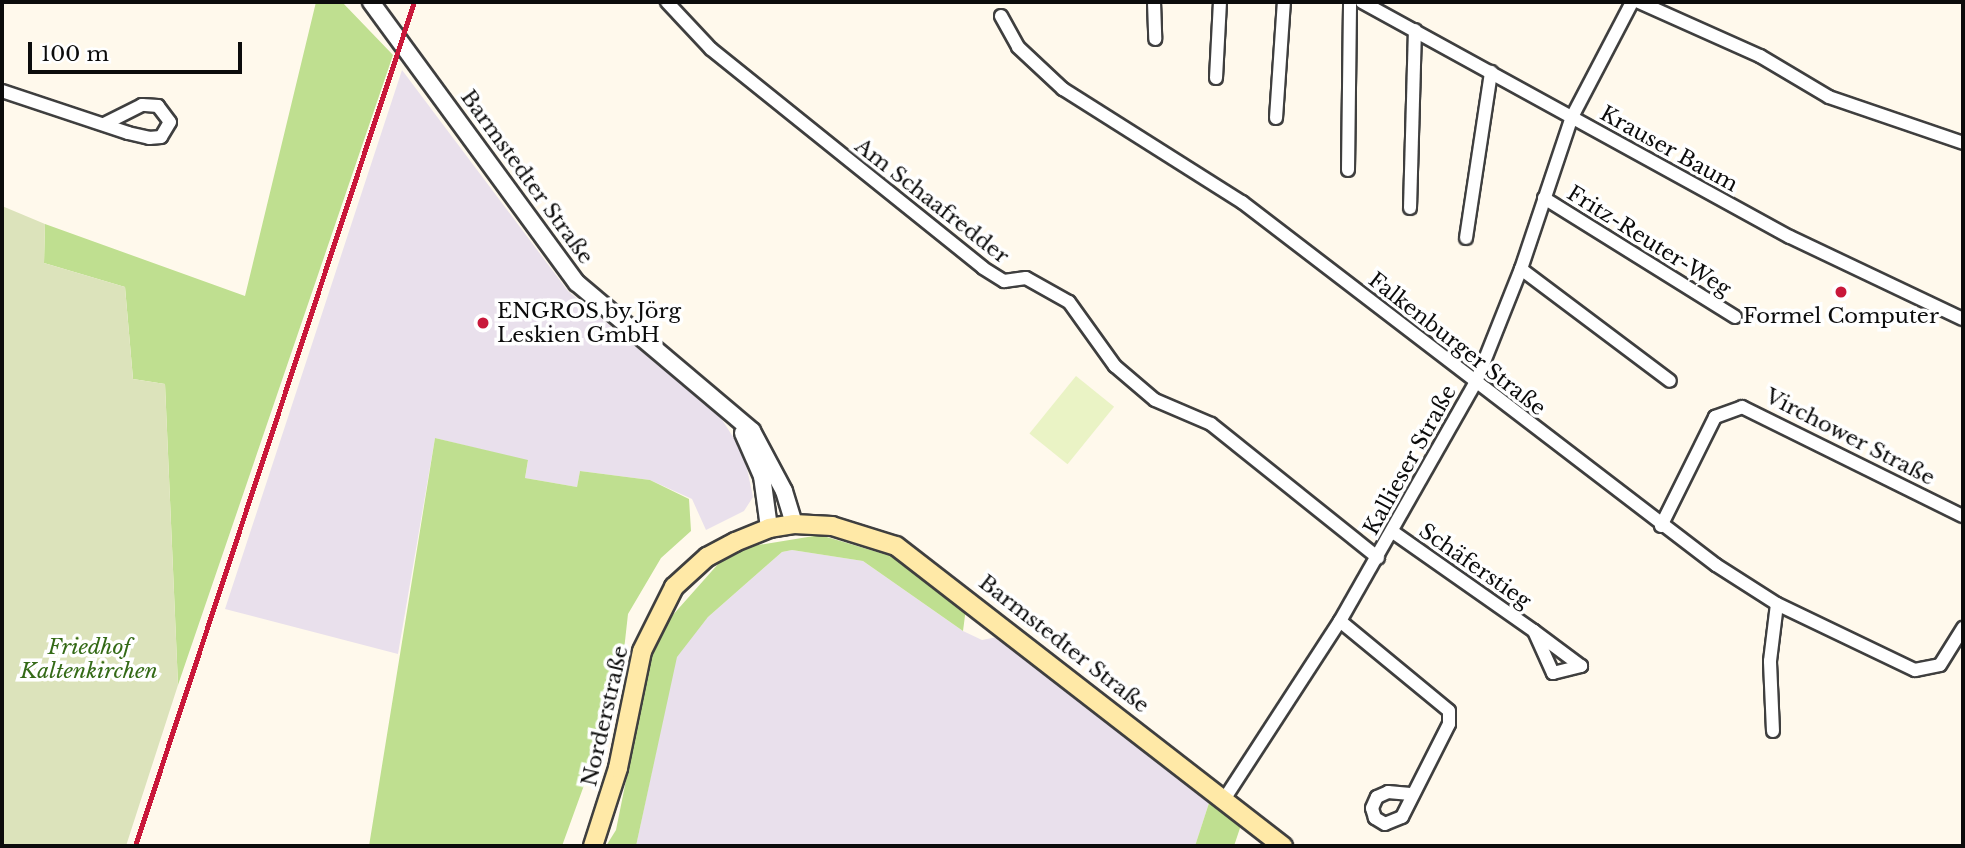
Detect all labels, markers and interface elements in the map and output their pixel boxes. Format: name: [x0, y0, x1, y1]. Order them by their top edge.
scale bar: [32, 28, 245, 72]
text: 100 m: [41, 41, 109, 67]
street label: Barmstedter Straße: [455, 85, 599, 269]
street label: Krauser Baum: [1596, 101, 1742, 197]
street label: Am Schaafredder: [850, 133, 1014, 269]
street label: Fritz-Reuter-Weg: [1562, 180, 1736, 302]
street label: Falkenburger Straße: [1363, 267, 1551, 421]
marker: Formel Computer: [1833, 284, 1849, 300]
place label: ENGROS by Jörg Leskien GmbH: [497, 298, 682, 348]
place label: Formel Computer: [1743, 303, 1939, 329]
marker: ENGROS by Jörg Leskien GmbH: [475, 315, 491, 331]
street label: Kallieser Straße: [1358, 380, 1462, 540]
street label: Virchower Straße: [1761, 383, 1939, 491]
street label: Schäferstieg: [1414, 518, 1536, 614]
street label: Barmstedter Straße: [974, 570, 1154, 718]
park label: Friedhof Kaltenkirchen: [20, 634, 158, 684]
street label: Norderstraße: [577, 643, 633, 789]

